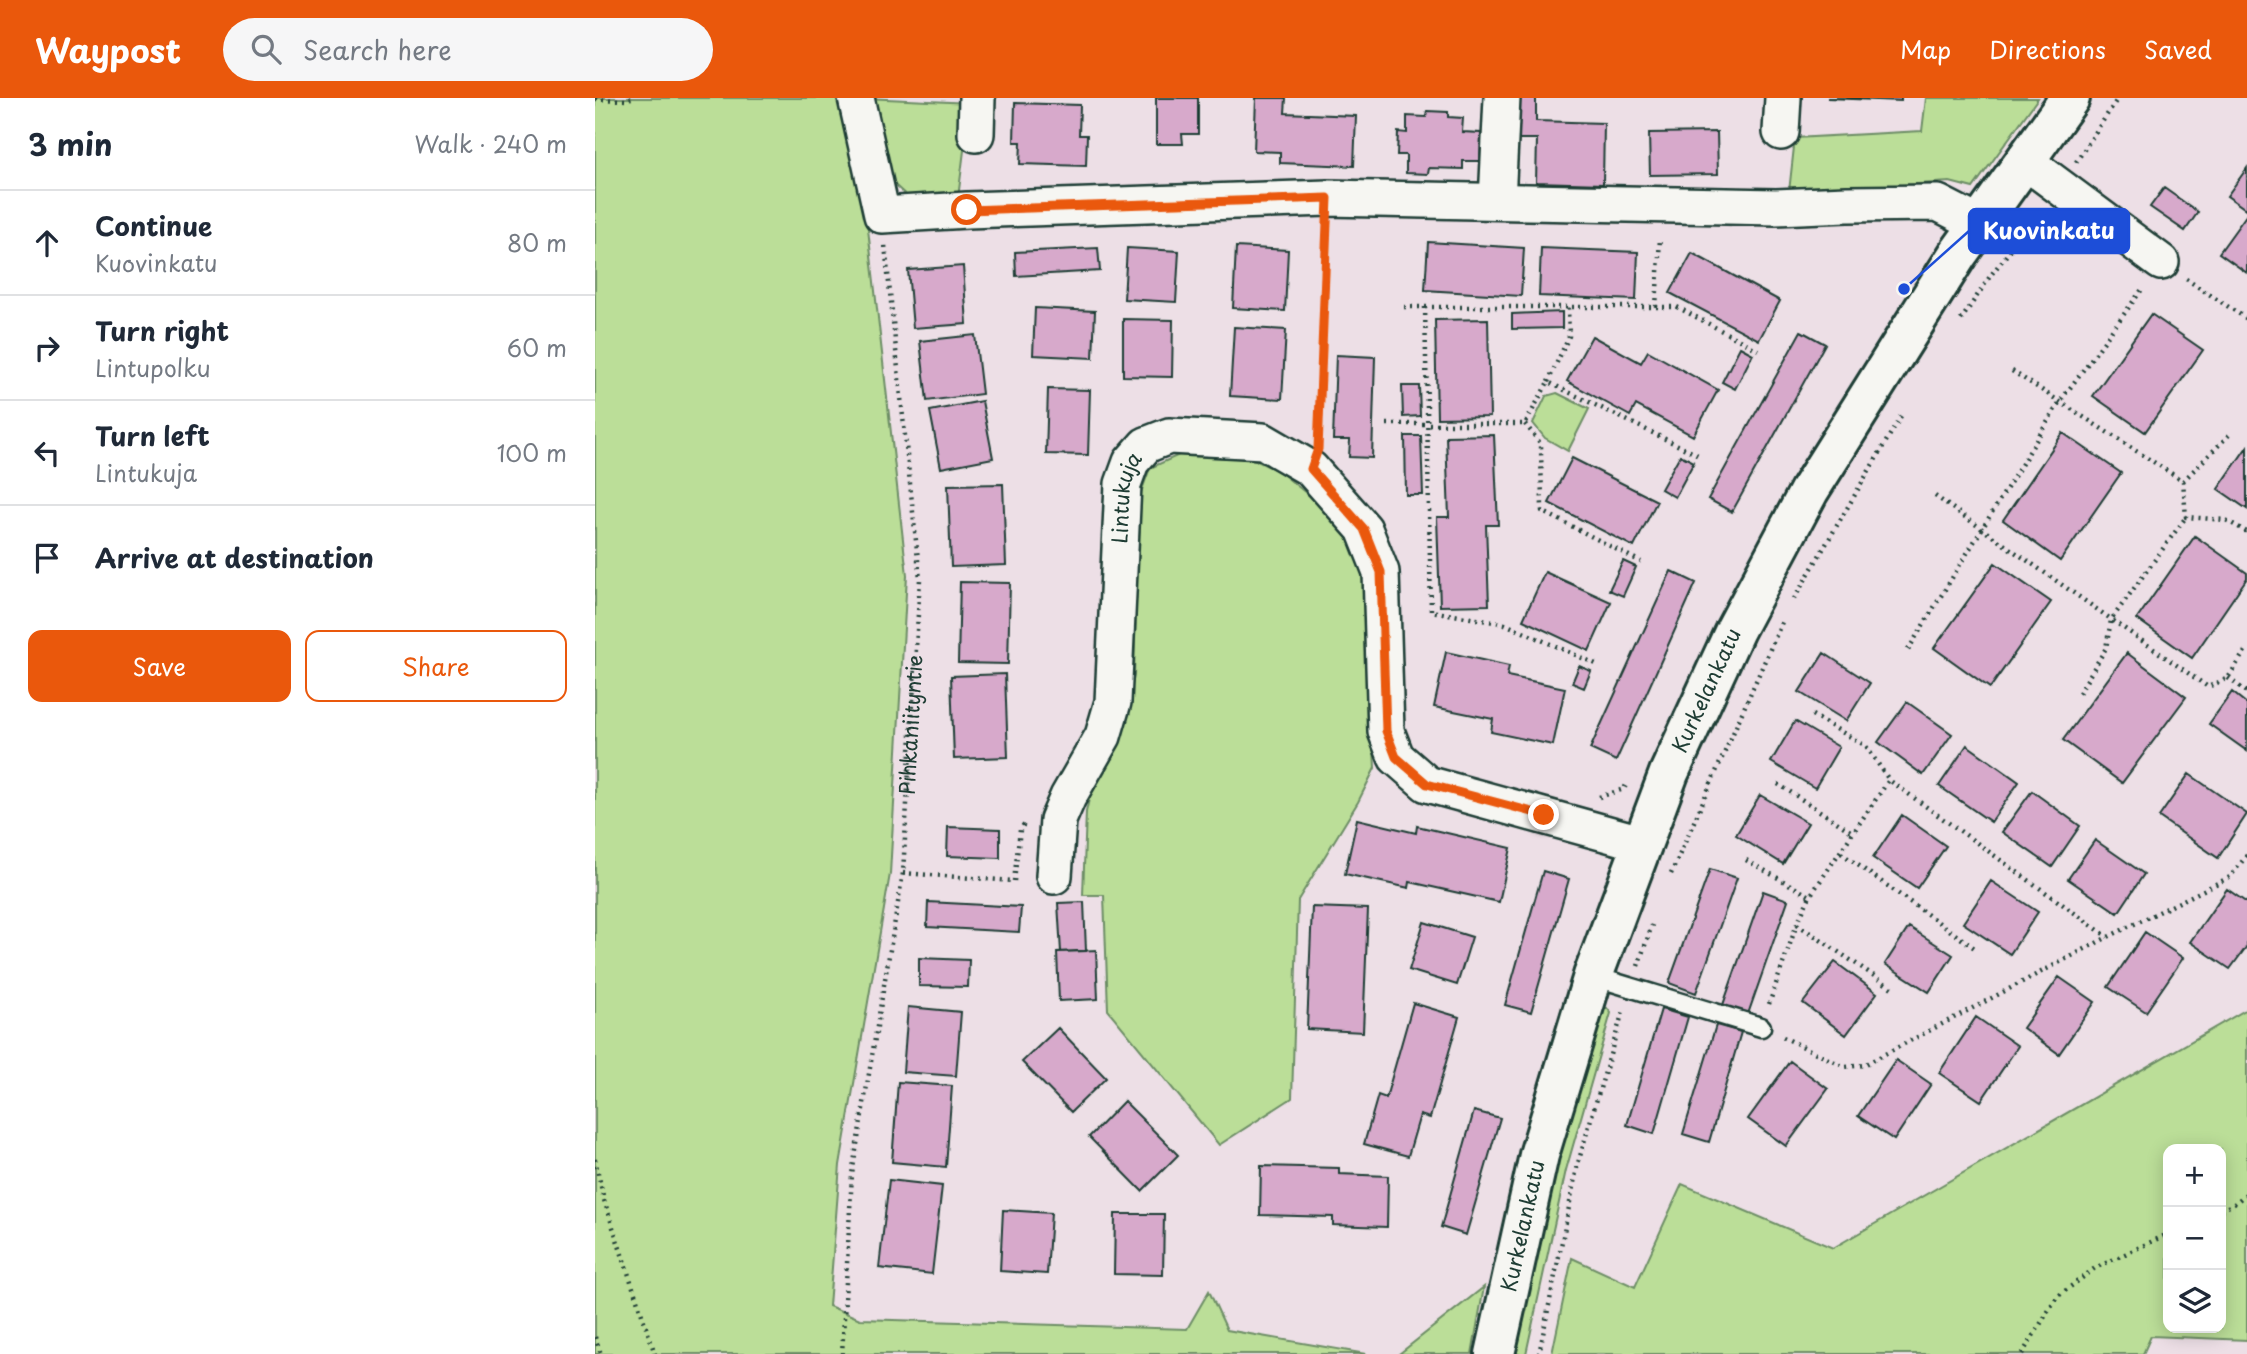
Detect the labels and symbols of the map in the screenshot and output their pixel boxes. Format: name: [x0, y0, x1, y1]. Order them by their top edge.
route start: [951, 194, 982, 225]
callout: Kuovinkatu: [1969, 209, 2129, 253]
text: Kuovinkatu: [1983, 212, 2115, 247]
street label: Lintukuja: [1102, 443, 1148, 544]
street label: Kurkelankatu: [1662, 622, 1748, 758]
street label: Pihkaniityntie: [890, 654, 930, 796]
route end: [1528, 799, 1559, 830]
street label: Kurkelankatu: [1491, 1157, 1551, 1295]

